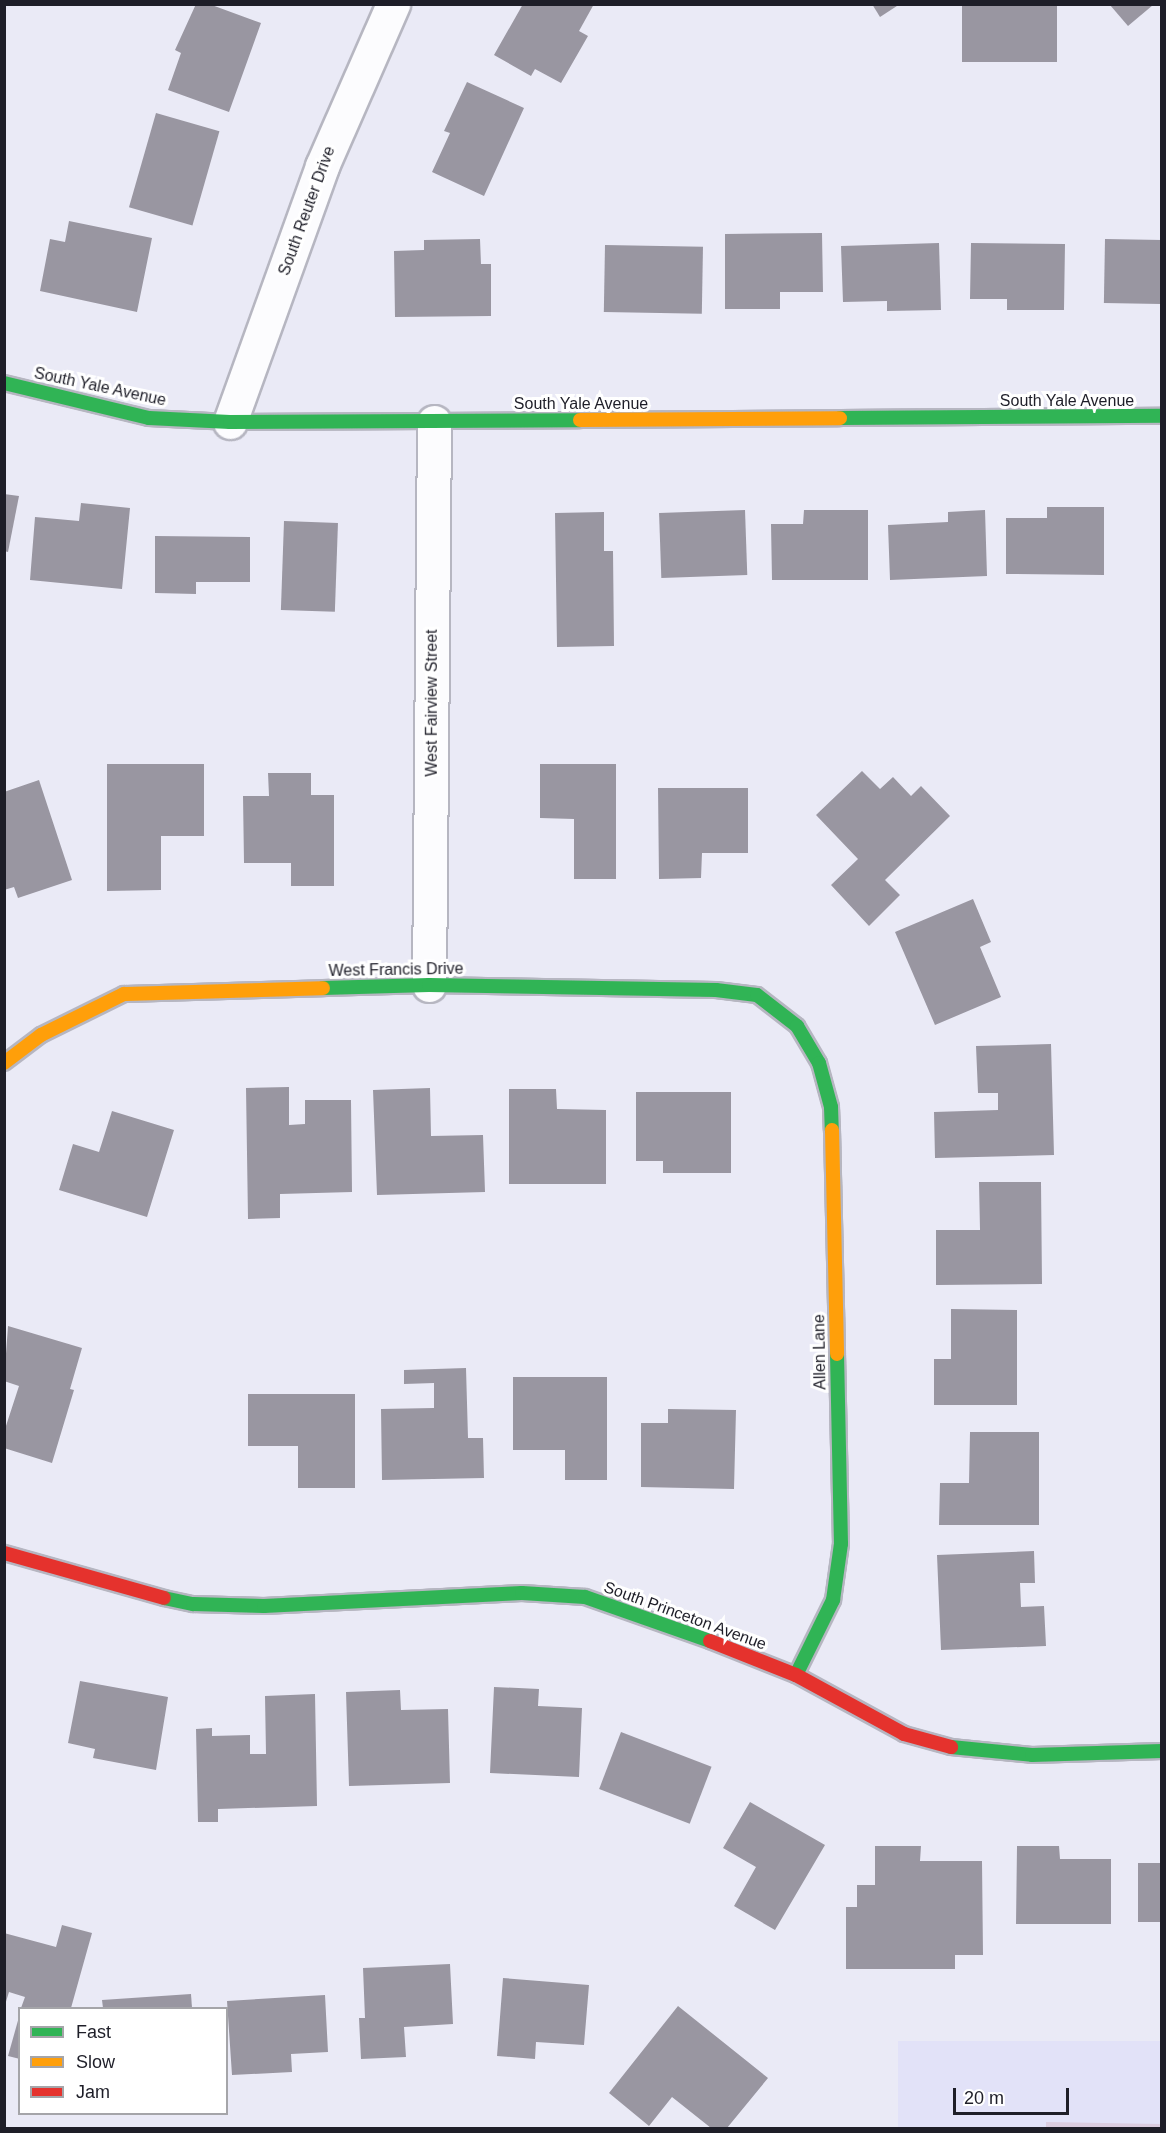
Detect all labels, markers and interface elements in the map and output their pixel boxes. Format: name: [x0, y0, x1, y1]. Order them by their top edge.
street label: South Reuter Drive: [275, 144, 339, 278]
street label: South Yale Avenue: [32, 364, 168, 410]
street label: South Yale Avenue: [999, 391, 1135, 411]
street label: South Yale Avenue: [513, 394, 649, 414]
street label: West Fairview Street: [422, 629, 442, 777]
street label: West Francis Drive: [328, 959, 464, 981]
street label: Allen Lane: [810, 1314, 830, 1390]
street label: South Princeton Avenue: [601, 1578, 769, 1654]
legend: [18, 2007, 228, 2115]
text: Fast: [76, 2022, 111, 2042]
text: Slow: [76, 2052, 115, 2072]
scale bar: [956, 2076, 1072, 2114]
text: Jam: [76, 2082, 110, 2102]
text: 20 m: [964, 2088, 1004, 2108]

